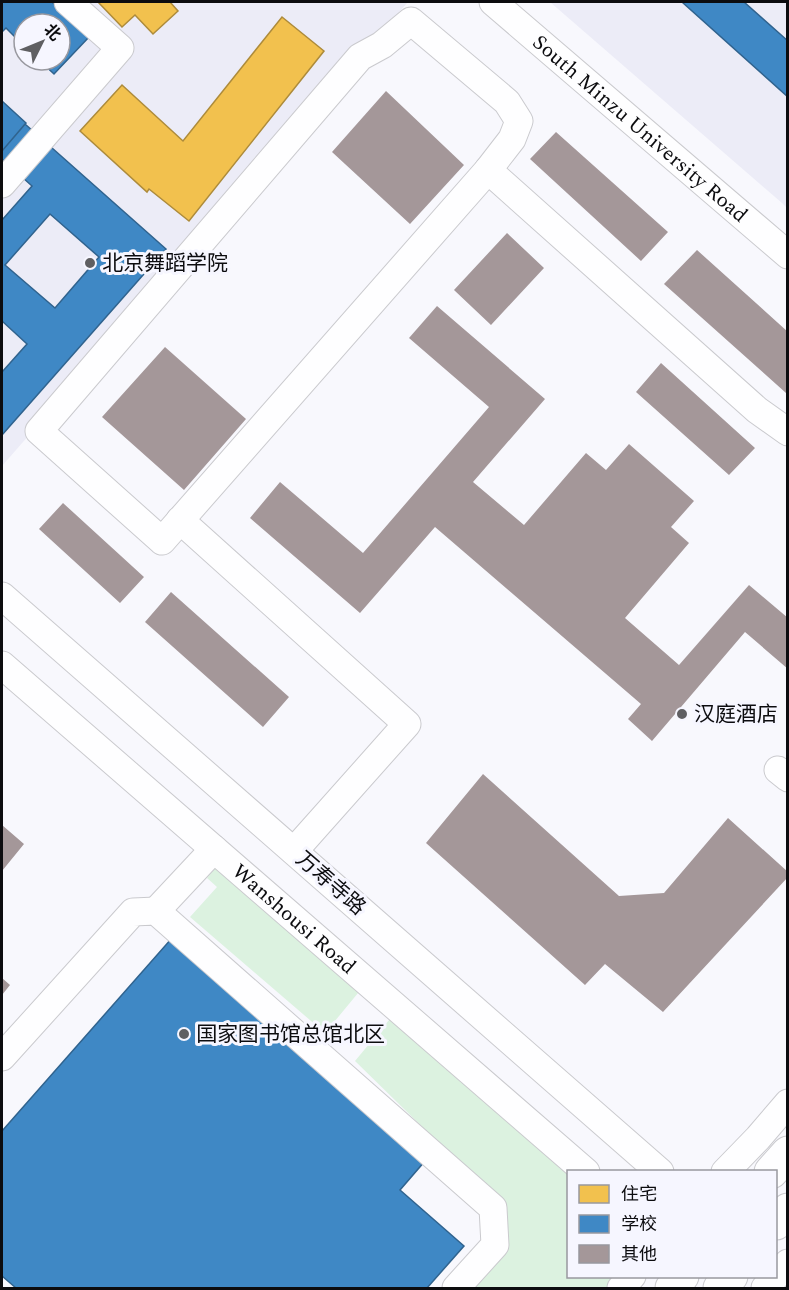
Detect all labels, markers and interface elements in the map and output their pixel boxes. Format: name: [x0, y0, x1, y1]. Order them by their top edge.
north arrow: [12, 12, 72, 72]
text: 北: [38, 18, 66, 46]
street label: South Minzu University Road: [525, 27, 755, 231]
place label: 北京舞蹈学院: [102, 248, 228, 280]
marker: 北京舞蹈学院: [83, 256, 97, 270]
place label: 汉庭酒店: [694, 699, 778, 731]
marker: 汉庭酒店: [675, 707, 689, 721]
street label: 万寿寺路: [288, 844, 373, 923]
street label: Wanshousi Road: [224, 856, 363, 982]
place label: 国家图书馆总馆北区: [196, 1019, 385, 1051]
marker: 国家图书馆总馆北区: [177, 1027, 191, 1041]
legend: [567, 1170, 777, 1278]
text: 住宅: [621, 1181, 657, 1208]
text: 学校: [621, 1211, 657, 1238]
text: 其他: [621, 1241, 657, 1268]

